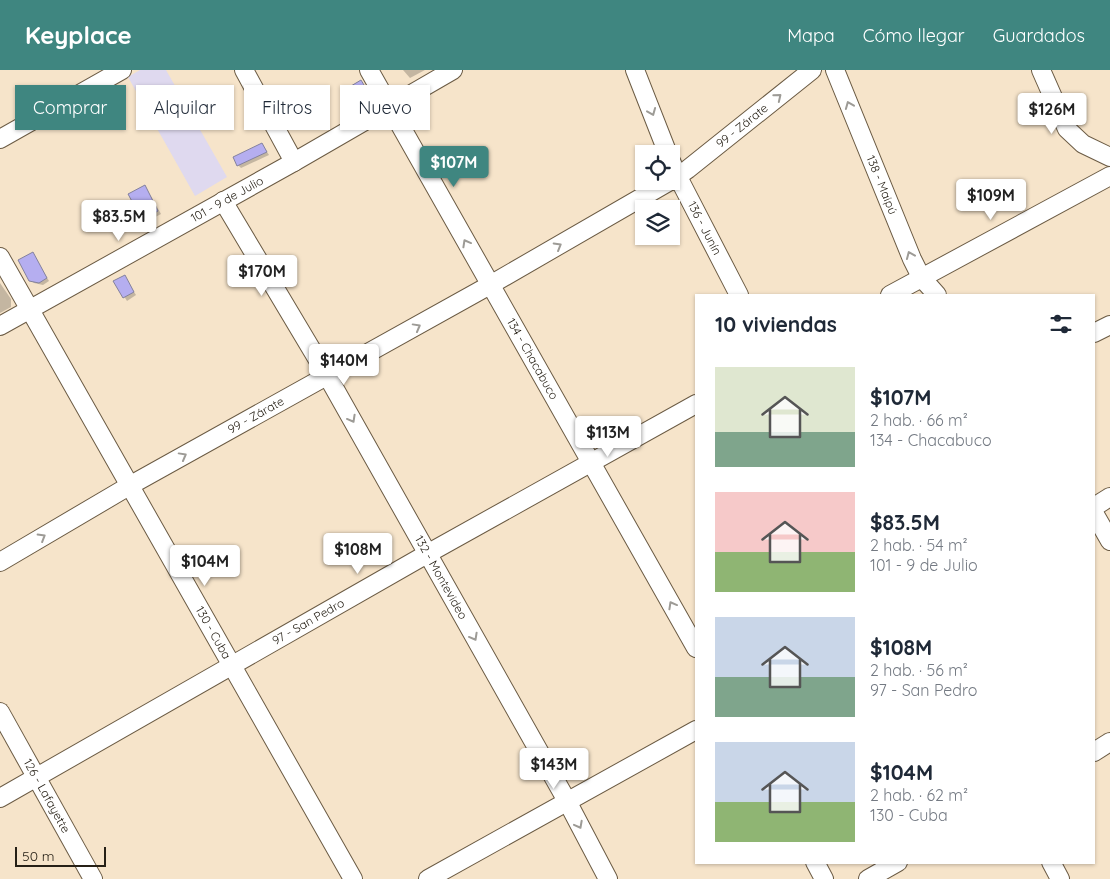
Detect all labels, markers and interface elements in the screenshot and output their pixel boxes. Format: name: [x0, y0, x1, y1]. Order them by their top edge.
text: Keyplace: [25, 20, 132, 50]
text: Mapa: [787, 24, 835, 47]
text: Cómo llegar: [863, 24, 965, 47]
text: Guardados: [993, 24, 1085, 47]
chip: Comprar: [15, 85, 126, 130]
chip: Alquilar: [136, 85, 234, 130]
chip: Filtros: [244, 85, 330, 130]
chip: Nuevo: [340, 85, 430, 130]
pin: $126M: [1017, 92, 1087, 135]
one-way arrow: [773, 93, 782, 102]
text: $126M: [1029, 99, 1075, 119]
street label: 99 - Zárate: [713, 100, 771, 151]
one-way arrow: [845, 101, 855, 109]
one-way arrow: [646, 107, 656, 116]
map controls: [635, 145, 680, 245]
button: locate: [635, 145, 680, 190]
pin: $107M: [419, 146, 489, 188]
text: $107M: [431, 152, 477, 172]
street label: 138 - Maipú: [864, 153, 901, 216]
street label: 101 - 9 de Julio: [188, 173, 266, 225]
pin: $109M: [956, 178, 1026, 221]
text: $109M: [967, 185, 1015, 205]
street label: 136 - Junín: [685, 198, 725, 257]
pin: $83.5M: [78, 200, 160, 242]
button: layers: [635, 200, 680, 245]
text: $83.5M: [92, 206, 146, 226]
one-way arrow: [463, 239, 473, 248]
one-way arrow: [552, 243, 561, 253]
one-way arrow: [906, 251, 917, 260]
pin: $170M: [227, 254, 297, 297]
text: $170M: [238, 261, 286, 281]
icon: filters: [1047, 310, 1075, 338]
text: 10 viviendas: [715, 311, 837, 337]
street label: 134 - Chacabuco: [504, 315, 562, 402]
one-way arrow: [411, 323, 420, 333]
pin: $140M: [309, 344, 379, 386]
text: $140M: [320, 350, 368, 370]
text: $107M: [870, 384, 932, 410]
icon: home: [755, 387, 815, 447]
street label: 99 - Zárate: [225, 393, 287, 437]
text: 2 hab. · 66 m²: [870, 410, 968, 430]
one-way arrow: [345, 414, 355, 423]
pin: $113M: [573, 416, 643, 458]
text: $113M: [586, 422, 630, 442]
text: 134 - Chacabuco: [870, 430, 992, 450]
one-way arrow: [177, 453, 186, 463]
text: $83.5M: [870, 509, 940, 535]
icon: home: [755, 512, 815, 572]
pin: $108M: [323, 532, 393, 575]
street label: 132 - Montevideo: [412, 533, 471, 622]
one-way arrow: [36, 534, 45, 544]
text: 2 hab. · 54 m²: [870, 535, 968, 555]
text: $108M: [334, 539, 382, 559]
pin: $104M: [170, 544, 240, 587]
text: $104M: [181, 551, 229, 571]
text: 101 - 9 de Julio: [870, 555, 978, 575]
street label: 97 - San Pedro: [269, 595, 347, 648]
one-way arrow: [669, 601, 679, 610]
street label: 130 - Cuba: [193, 603, 235, 662]
one-way arrow: [468, 632, 478, 641]
text: $108M: [870, 634, 932, 660]
icon: home: [755, 637, 815, 697]
text: 2 hab. · 56 m²: [870, 660, 968, 680]
text: 97 - San Pedro: [870, 680, 978, 700]
pin: $143M: [519, 748, 589, 790]
text: $143M: [531, 754, 577, 774]
street label: 126 - Lafayette: [21, 756, 74, 836]
text: $104M: [870, 759, 933, 785]
icon: home: [755, 762, 815, 822]
text: 2 hab. · 62 m²: [870, 785, 968, 805]
text: 130 - Cuba: [870, 805, 948, 825]
one-way arrow: [573, 819, 583, 828]
scale bar: [15, 844, 106, 867]
text: 50 m: [22, 847, 55, 865]

